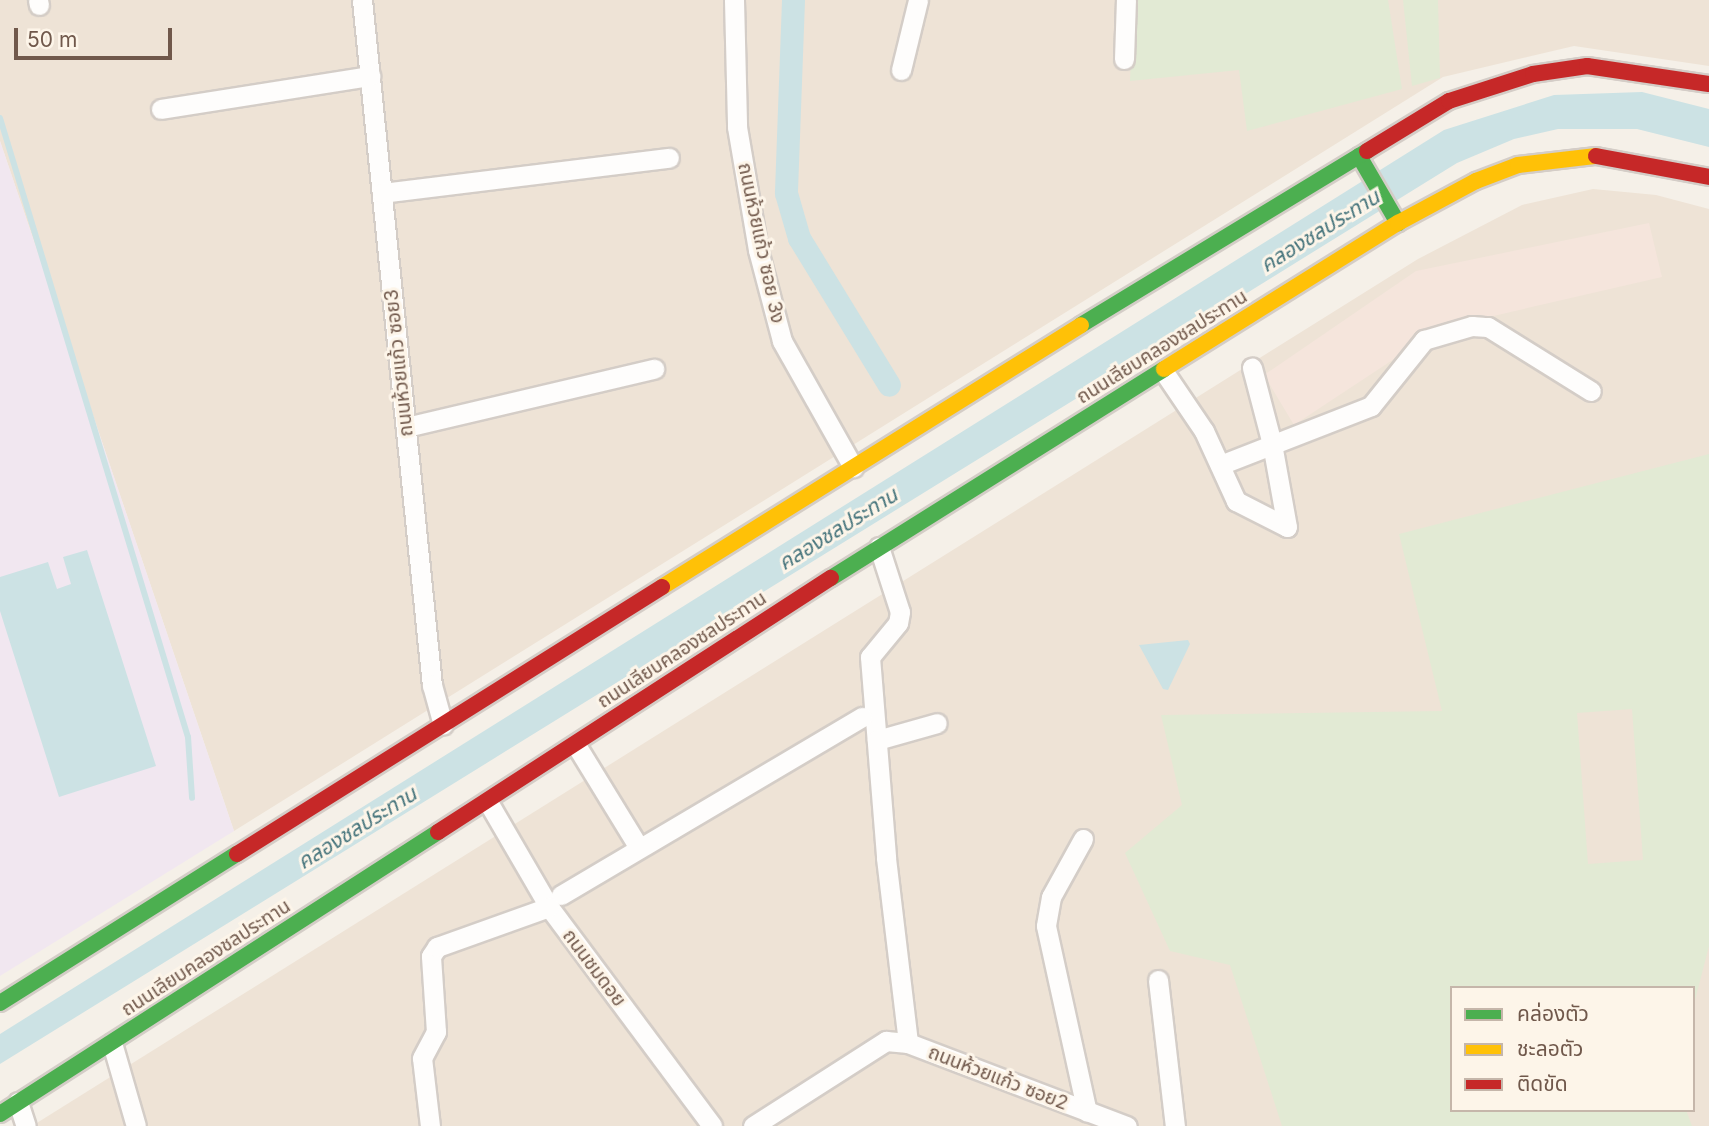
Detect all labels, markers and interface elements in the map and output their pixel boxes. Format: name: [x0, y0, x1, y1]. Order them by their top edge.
scale bar: [18, 14, 175, 58]
text: 50 m: [27, 27, 77, 52]
street label: ถนนห้วยแก้ว ซอย 3ง: [733, 161, 789, 325]
water label: คลองชลประทาน: [1256, 184, 1384, 278]
street label: ถนนเลียบคลองชลประทาน: [1073, 285, 1251, 409]
street label: ถนนห้วยแก้ว ซอย3: [380, 288, 418, 438]
water label: คลองชลประทาน: [774, 482, 902, 576]
street label: ถนนเลียบคลองชลประทาน: [593, 587, 771, 713]
water label: คลองชลประทาน: [293, 781, 421, 875]
street label: ถนนเลียบคลองชลประทาน: [117, 895, 295, 1021]
street label: ถนนชมดอย: [558, 925, 630, 1011]
legend: [1450, 986, 1695, 1112]
text: คล่องตัว: [1517, 1001, 1589, 1026]
text: ชะลอตัว: [1517, 1036, 1583, 1061]
street label: ถนนห้วยแก้ว ซอย2: [925, 1041, 1071, 1115]
text: ติดขัด: [1517, 1071, 1568, 1096]

